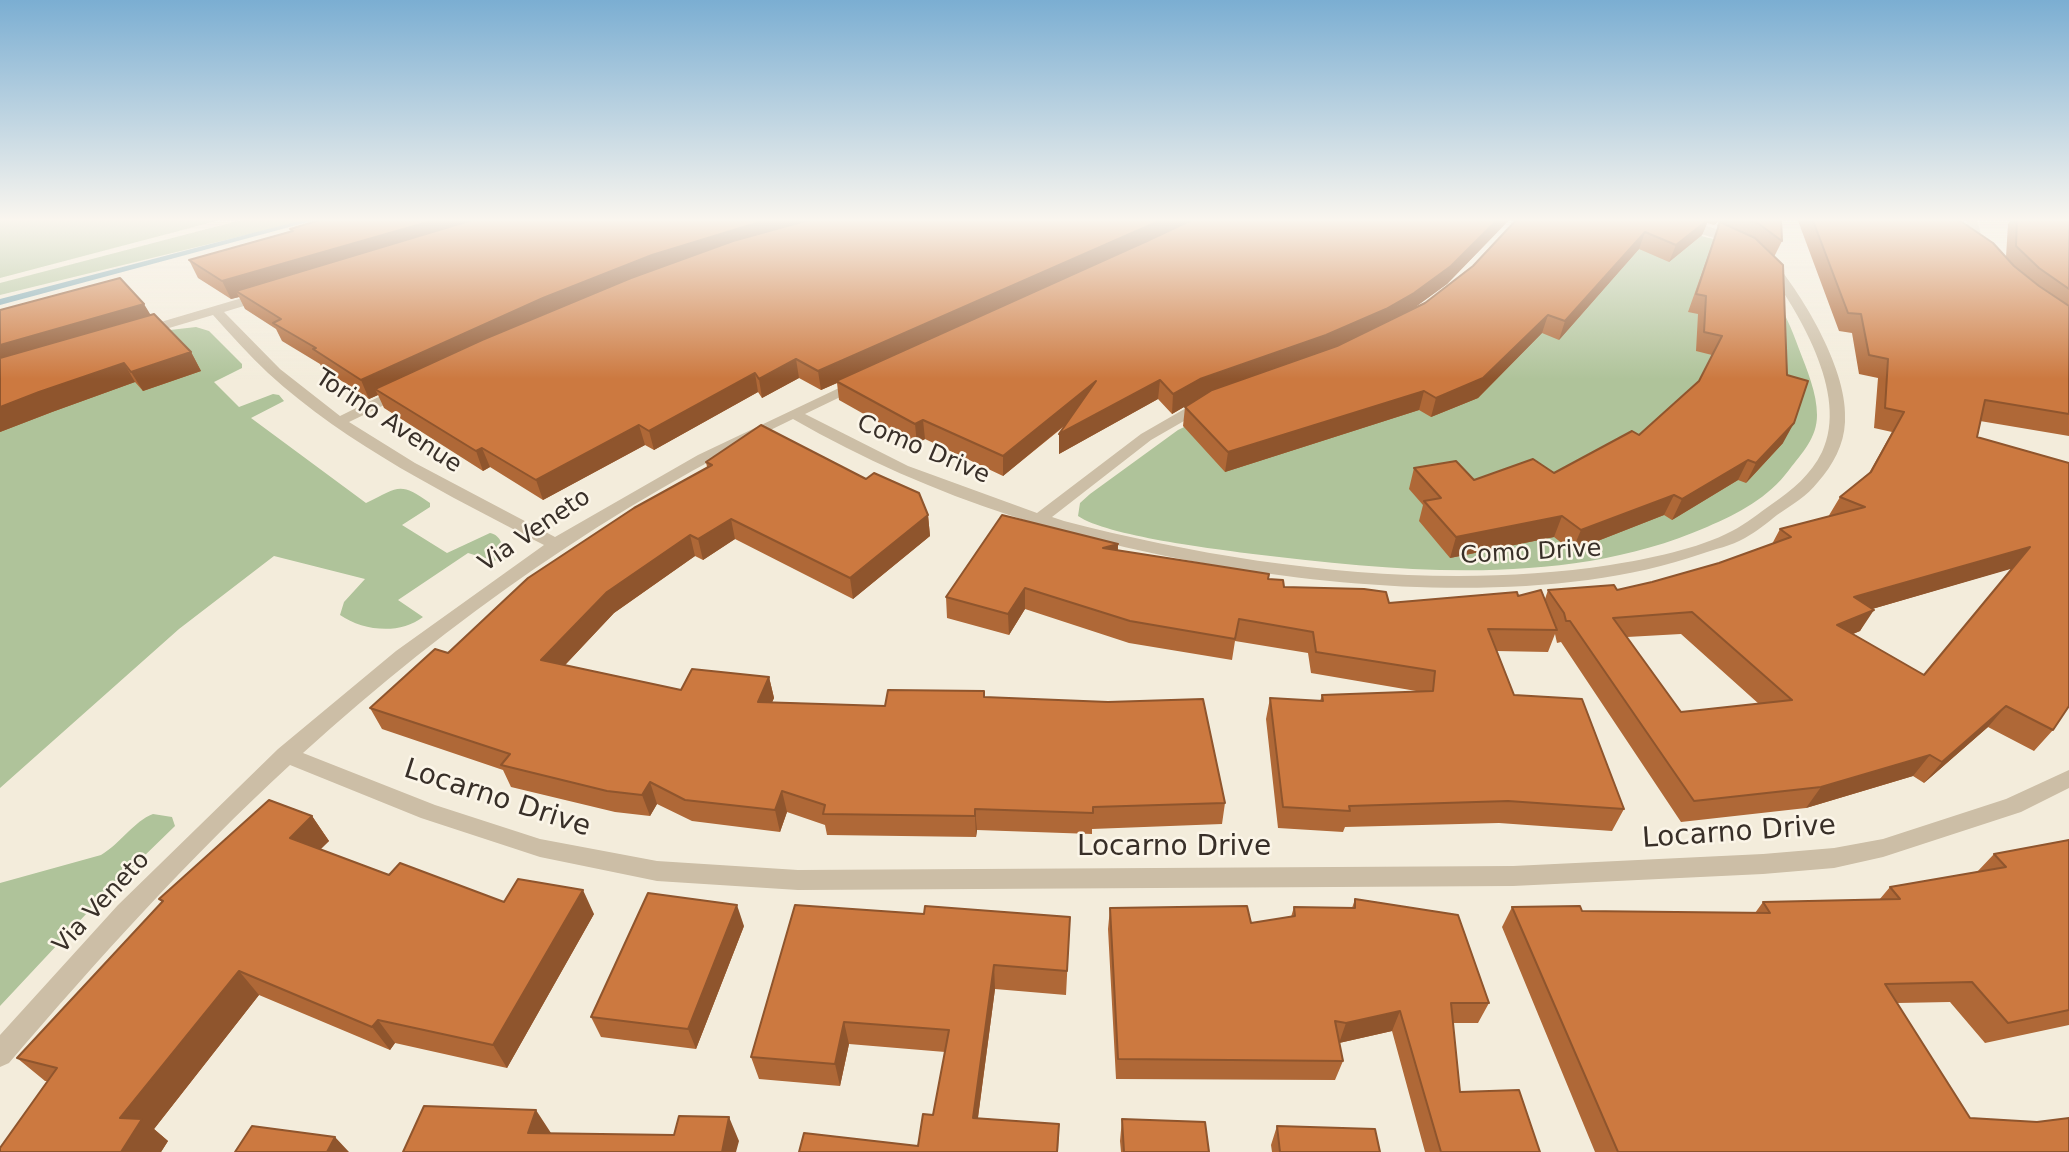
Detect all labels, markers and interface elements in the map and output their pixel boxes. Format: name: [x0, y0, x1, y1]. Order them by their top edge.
street label: Torino Avenue: [310, 364, 466, 480]
street label: Como Drive: [852, 409, 994, 491]
street label: Via Veneto: [474, 483, 596, 579]
street label: Como Drive: [1460, 535, 1602, 571]
street label: Locarno Drive: [399, 753, 595, 845]
street label: Locarno Drive: [1641, 809, 1837, 857]
street label: Locarno Drive: [1077, 831, 1271, 865]
street label: Via Veneto: [48, 846, 156, 960]

